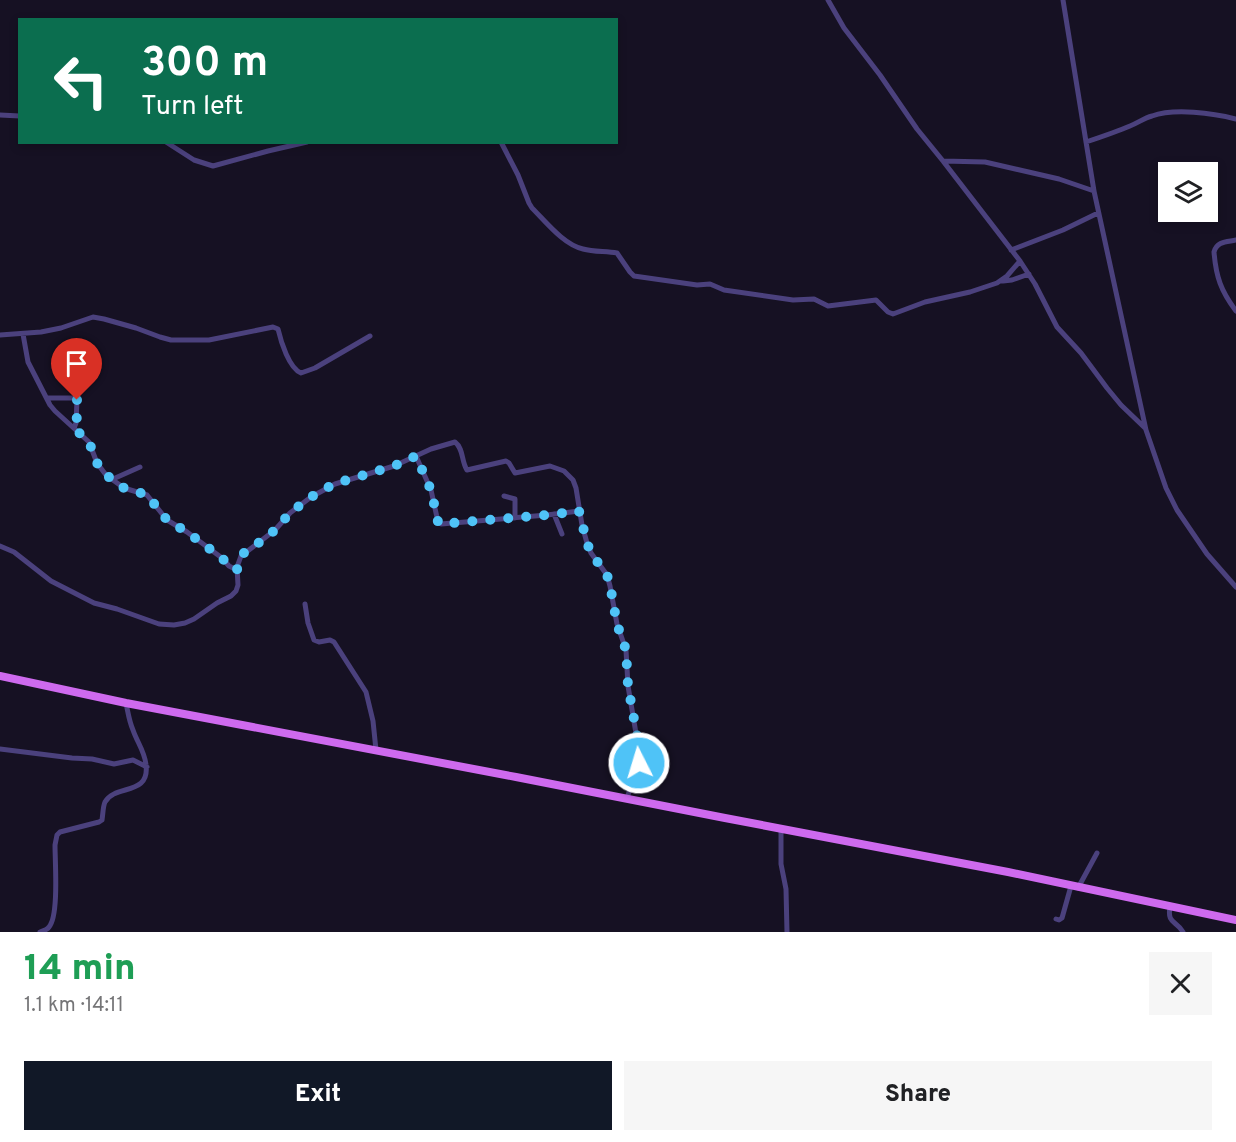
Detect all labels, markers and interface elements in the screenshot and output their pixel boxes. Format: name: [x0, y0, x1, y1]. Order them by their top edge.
text: 300 m: [141, 38, 268, 91]
icon: left: [42, 42, 120, 120]
text: Turn left: [141, 90, 243, 124]
map controls: [1158, 162, 1218, 222]
button: layers: [1158, 162, 1218, 222]
pin: [51, 338, 102, 400]
icon: arrive: [60, 347, 93, 380]
position arrow: [607, 731, 671, 795]
text: 14 min: [24, 947, 136, 993]
button: close: [1149, 952, 1212, 1015]
text: 1.1 km · 14:11: [24, 993, 124, 1019]
button: Exit: [24, 1061, 612, 1130]
button: Share: [624, 1061, 1212, 1130]

